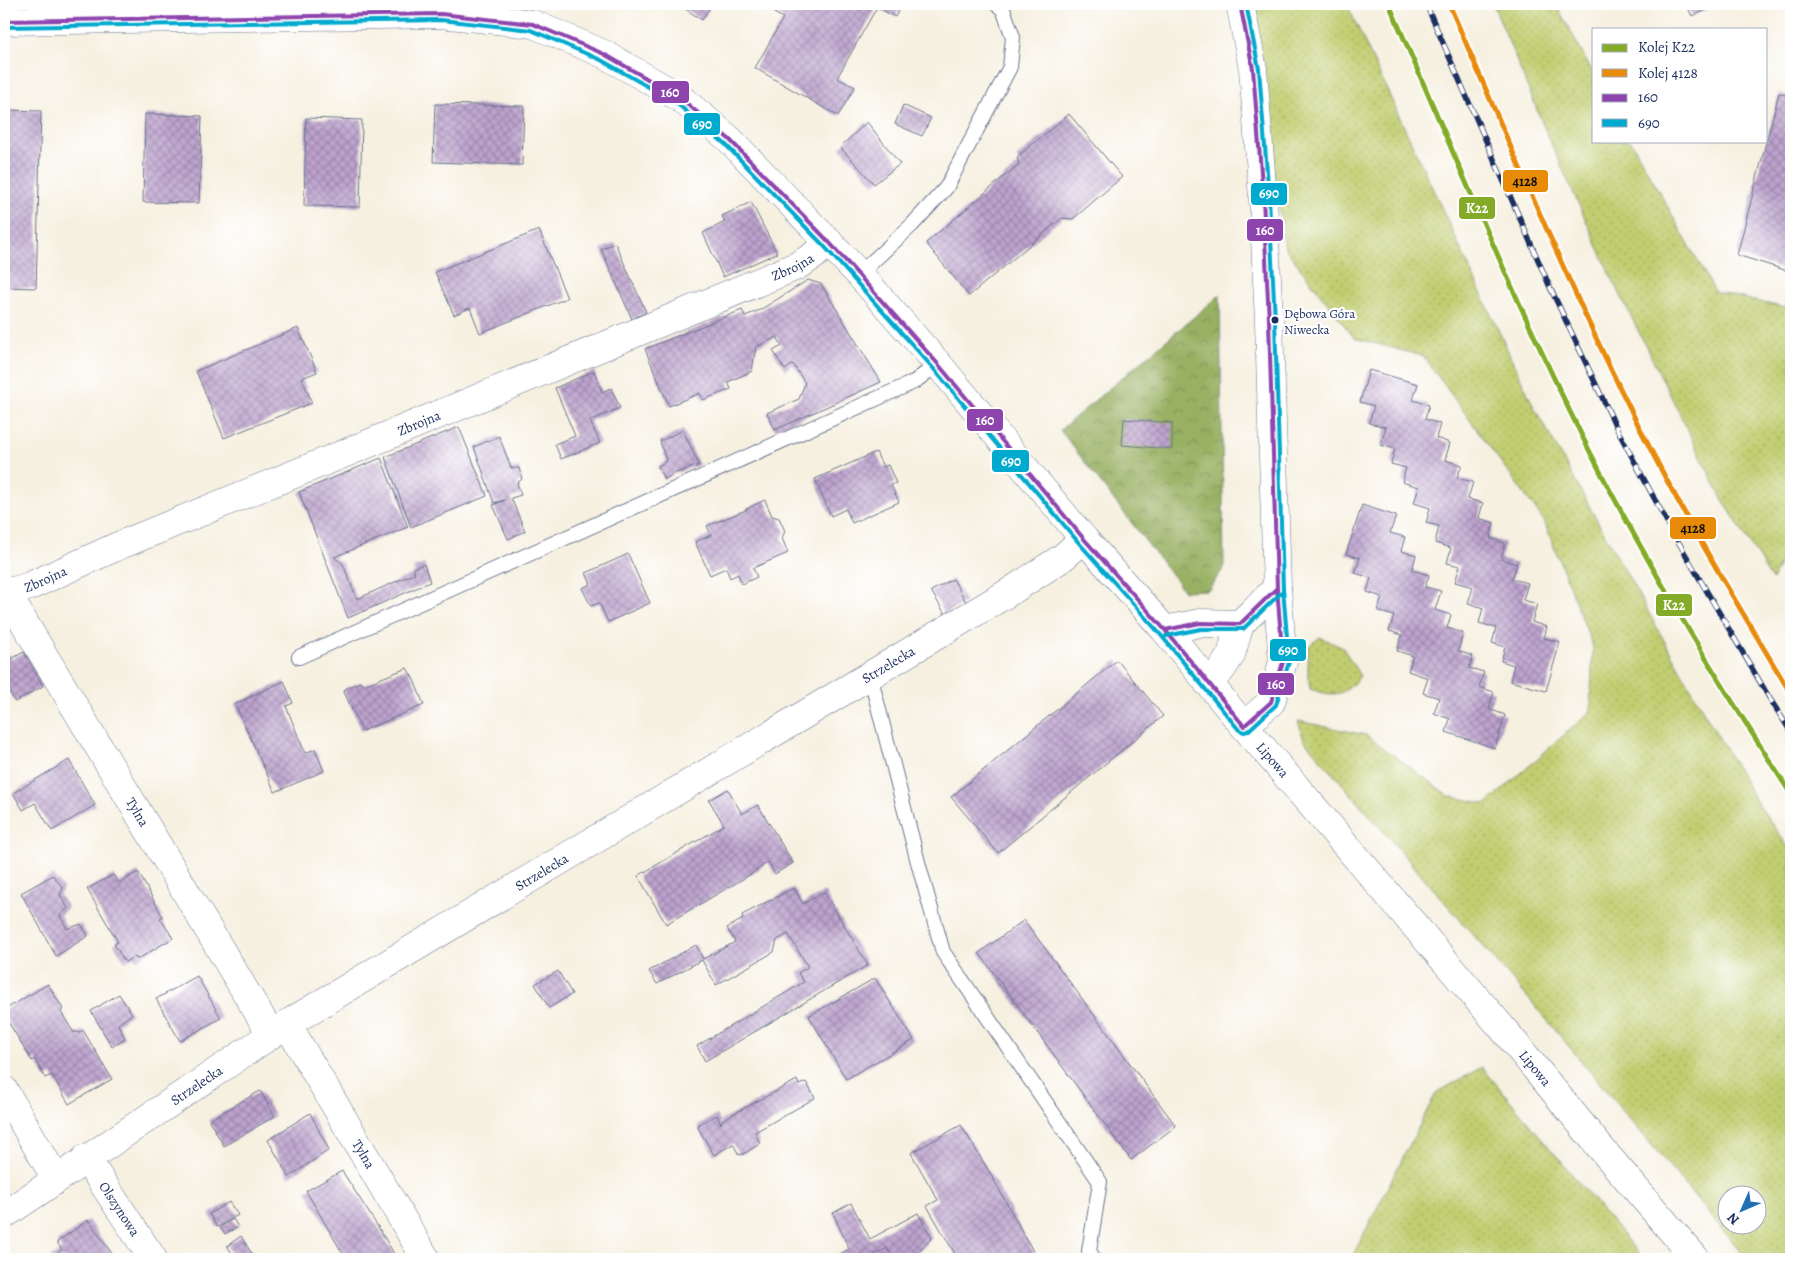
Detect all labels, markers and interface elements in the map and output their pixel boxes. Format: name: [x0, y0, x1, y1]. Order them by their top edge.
legend: [1592, 28, 1768, 142]
text: Kolej K22: [1638, 37, 1695, 57]
text: Kolej 4128: [1638, 63, 1698, 83]
line badge: 160: [651, 80, 690, 104]
text: 160: [661, 83, 679, 102]
text: 160: [1638, 87, 1658, 107]
line badge: 690: [683, 112, 721, 136]
text: 690: [1638, 113, 1660, 133]
text: 690: [692, 115, 712, 134]
line badge: 4128: [1502, 169, 1549, 193]
text: 4128: [1512, 172, 1538, 191]
line badge: 690: [1250, 182, 1288, 206]
text: 690: [1259, 184, 1279, 203]
line badge: K22: [1458, 196, 1496, 220]
text: K22: [1466, 199, 1489, 218]
line badge: 160: [1246, 218, 1284, 242]
text: 160: [1256, 221, 1274, 240]
street label: Zbrojna: [769, 248, 818, 286]
place label: Dębowa Góra Niwecka: [1284, 305, 1355, 338]
marker: Dębowa Góra Niwecka: [1270, 315, 1280, 325]
street label: Zbrojna: [395, 406, 444, 441]
line badge: 160: [966, 408, 1004, 432]
text: 160: [976, 411, 994, 430]
line badge: 690: [991, 449, 1030, 473]
text: 690: [1001, 452, 1021, 471]
line badge: 4128: [1669, 516, 1717, 540]
text: 4128: [1680, 519, 1706, 538]
street label: Zbrojna: [22, 561, 70, 597]
line badge: K22: [1655, 593, 1693, 617]
text: K22: [1663, 596, 1686, 615]
line badge: 690: [1269, 638, 1307, 662]
street label: Strzelecka: [858, 641, 919, 688]
text: 690: [1278, 641, 1298, 660]
line badge: 160: [1257, 672, 1295, 696]
text: 160: [1267, 675, 1285, 694]
street label: Lipowa: [1252, 738, 1293, 782]
street label: Tylna: [121, 794, 154, 831]
street label: Strzelecka: [512, 849, 572, 896]
street label: Lipowa: [1514, 1046, 1556, 1091]
street label: Strzelecka: [167, 1061, 227, 1110]
street label: Tylna: [347, 1136, 380, 1173]
street label: Olszynowa: [94, 1178, 145, 1241]
north arrow: [1718, 1186, 1768, 1236]
text: N: [1723, 1209, 1743, 1229]

